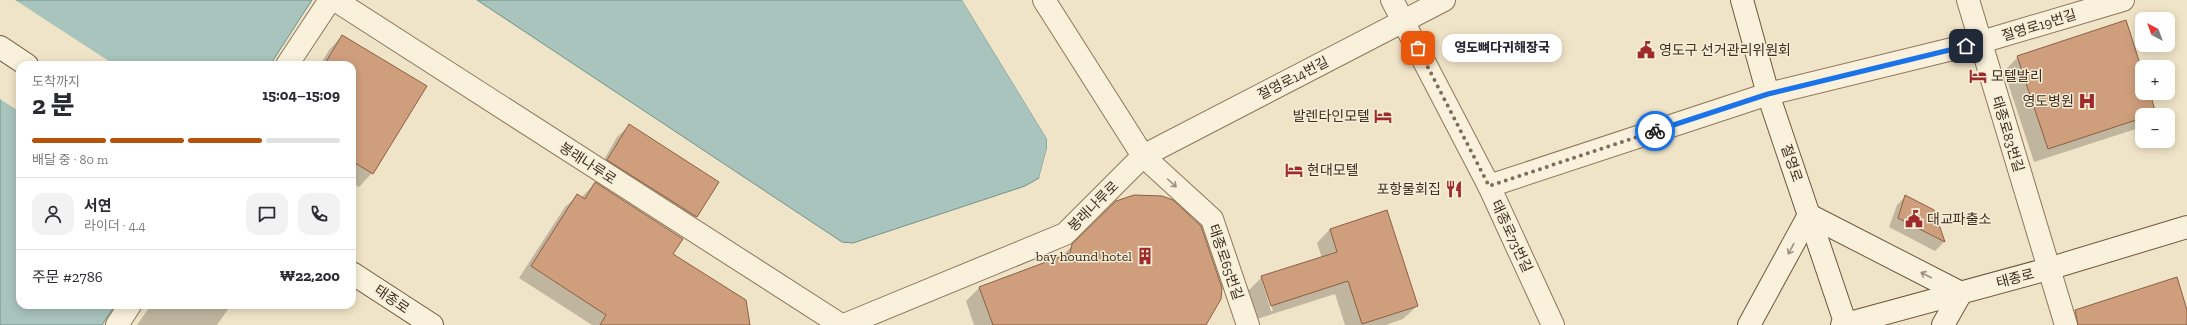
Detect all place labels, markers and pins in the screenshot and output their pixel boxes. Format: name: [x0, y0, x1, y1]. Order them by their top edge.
pin: [1949, 29, 1983, 63]
pin: [1401, 31, 1435, 65]
callout: 영도뼈다귀해장국: [1442, 34, 1562, 62]
public building icon: 영도구 선거관리위원회: [1636, 40, 1656, 60]
place label: 영도구 선거관리위원회: [1659, 42, 1791, 59]
hotel icon: 모텔발리: [1968, 66, 1988, 86]
place label: 모텔발리: [1991, 68, 2043, 85]
hospital icon: 영도병원: [2077, 91, 2097, 111]
place label: 영도병원: [2022, 93, 2074, 110]
hotel icon: 발렌타인모텔: [1373, 106, 1393, 126]
place label: 발렌타인모텔: [1293, 108, 1370, 125]
hotel icon: 현대모텔: [1284, 160, 1304, 180]
place label: 현대모텔: [1307, 162, 1359, 179]
restaurant icon: 포항물회집: [1444, 179, 1464, 199]
place label: 포항물회집: [1377, 181, 1441, 198]
public building icon: 대교파출소: [1904, 209, 1924, 229]
place label: 대교파출소: [1927, 211, 1992, 228]
building icon: bay hound hotel: [1135, 246, 1155, 266]
place label: bay hound hotel: [1035, 248, 1132, 265]

